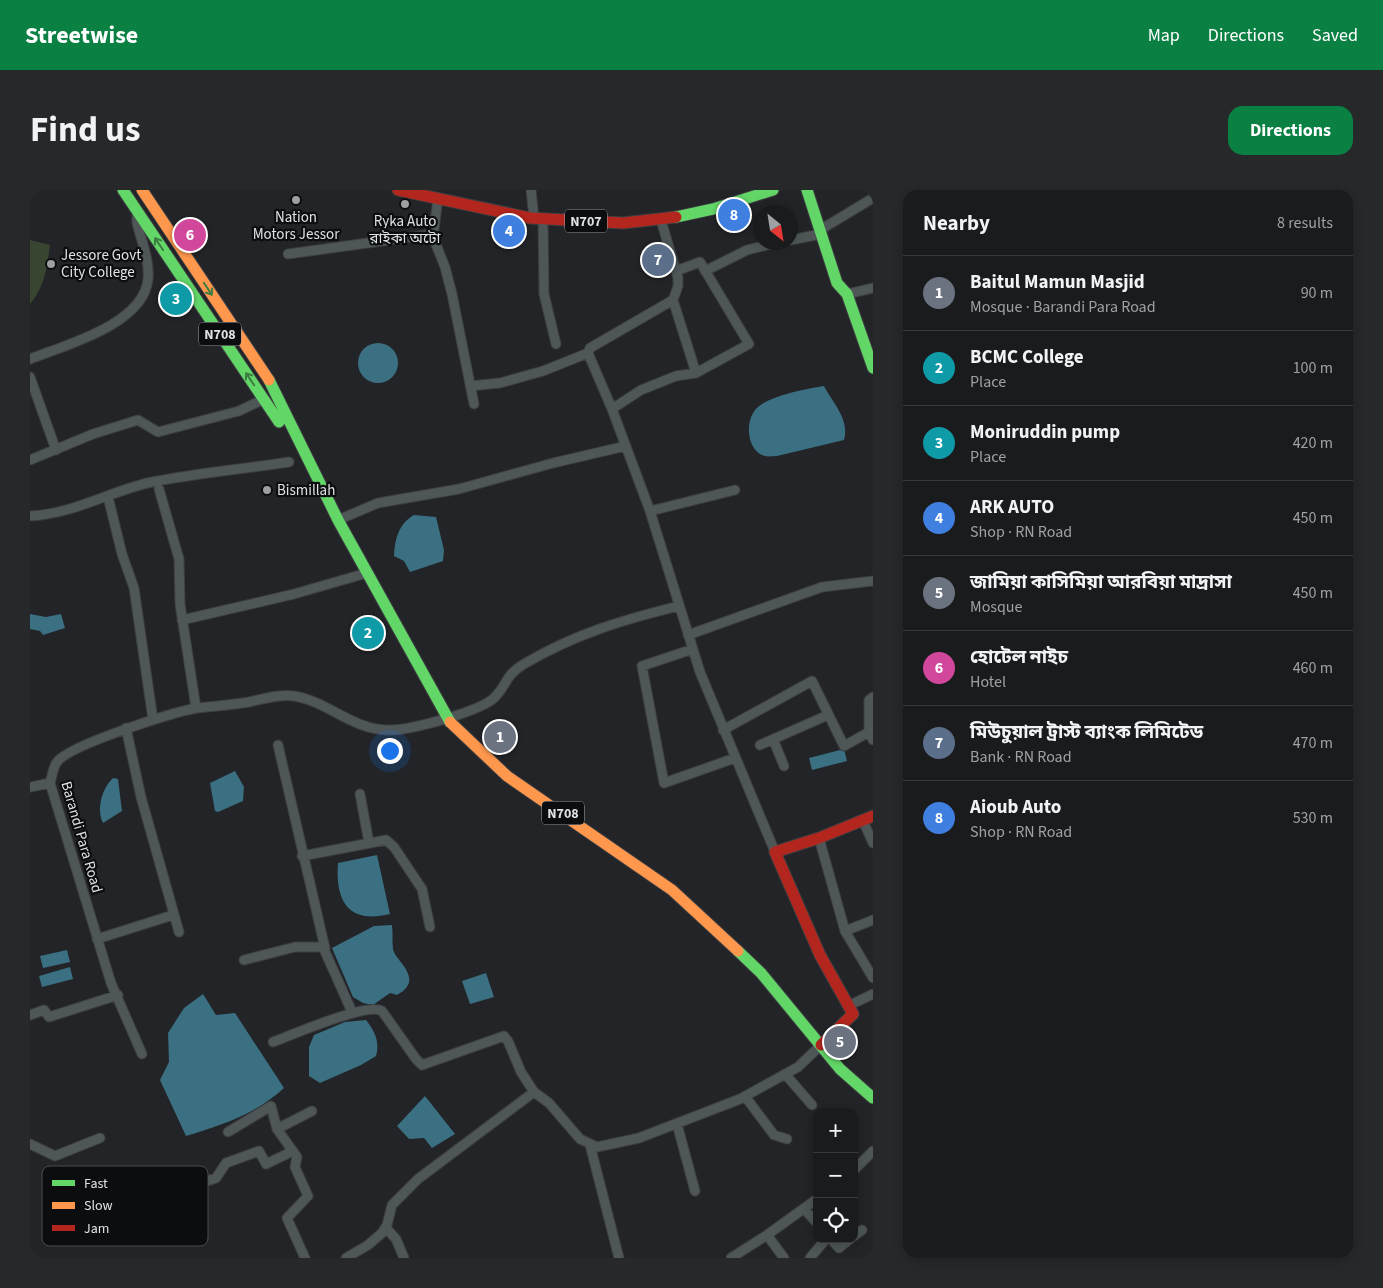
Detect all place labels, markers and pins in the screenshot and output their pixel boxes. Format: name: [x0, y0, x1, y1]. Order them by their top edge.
marker: Nation Motors Jessor: [290, 194, 302, 206]
pin: 8: [718, 196, 750, 234]
marker: Ryka Auto রাইকা অটো: [399, 198, 411, 210]
place label: Nation Motors Jessor: [253, 207, 340, 245]
place label: Ryka Auto রাইকা অটো: [368, 211, 442, 249]
pin: 4: [493, 212, 525, 250]
pin: 6: [174, 216, 206, 254]
pin: 7: [642, 241, 674, 279]
place label: Jessore Govt City College: [61, 245, 141, 283]
marker: Jessore Govt City College: [45, 258, 57, 270]
pin: 3: [160, 280, 192, 318]
place label: Bismillah: [277, 480, 335, 501]
marker: Bismillah: [261, 484, 273, 496]
pin: 2: [352, 614, 384, 652]
pin: 1: [484, 718, 516, 756]
pin: 5: [824, 1023, 856, 1061]

